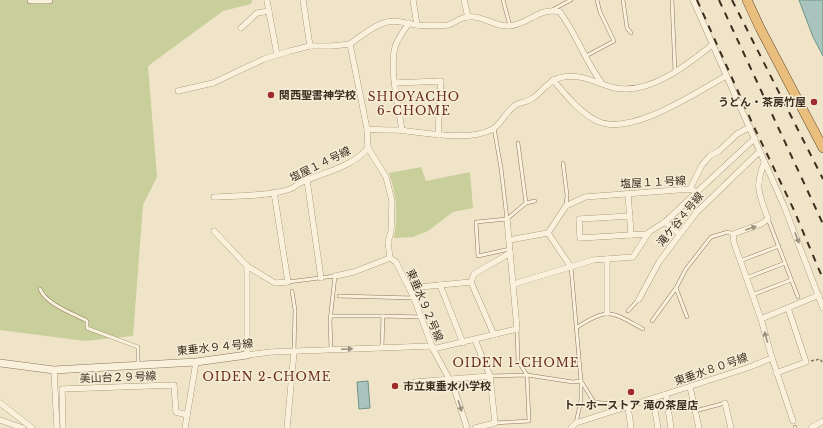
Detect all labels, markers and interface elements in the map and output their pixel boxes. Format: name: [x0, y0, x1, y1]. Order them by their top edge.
place label: 関西聖書神学校: [279, 88, 356, 102]
district label: SHIOYACHO 6-CHOME: [368, 89, 460, 118]
marker: 関西聖書神学校: [266, 90, 276, 100]
place label: うどん・茶房竹屋: [718, 95, 806, 109]
marker: うどん・茶房竹屋: [809, 97, 819, 107]
street label: 塩屋１４号線: [287, 143, 353, 185]
street label: 塩屋１１号線: [620, 173, 686, 191]
street label: 滝ケ谷４号線: [654, 189, 706, 249]
one-way arrow: [745, 225, 757, 231]
one-way arrow: [794, 232, 800, 244]
street label: 東垂水９２号線: [404, 267, 446, 343]
one-way arrow: [763, 331, 769, 343]
street label: 東垂水９４号線: [176, 336, 254, 358]
one-way arrow: [341, 346, 354, 352]
street label: 東垂水８０号線: [672, 350, 750, 388]
district label: OIDEN 1-CHOME: [452, 355, 580, 370]
street label: 美山台２９号線: [79, 369, 157, 385]
district label: OIDEN 2-CHOME: [202, 369, 332, 384]
place label: 市立東垂水小学校: [403, 379, 491, 393]
marker: 市立東垂水小学校: [390, 381, 400, 391]
marker: トーホーストア 滝の茶屋店: [626, 387, 636, 397]
place label: トーホーストア 滝の茶屋店: [564, 398, 698, 412]
one-way arrow: [457, 401, 463, 413]

